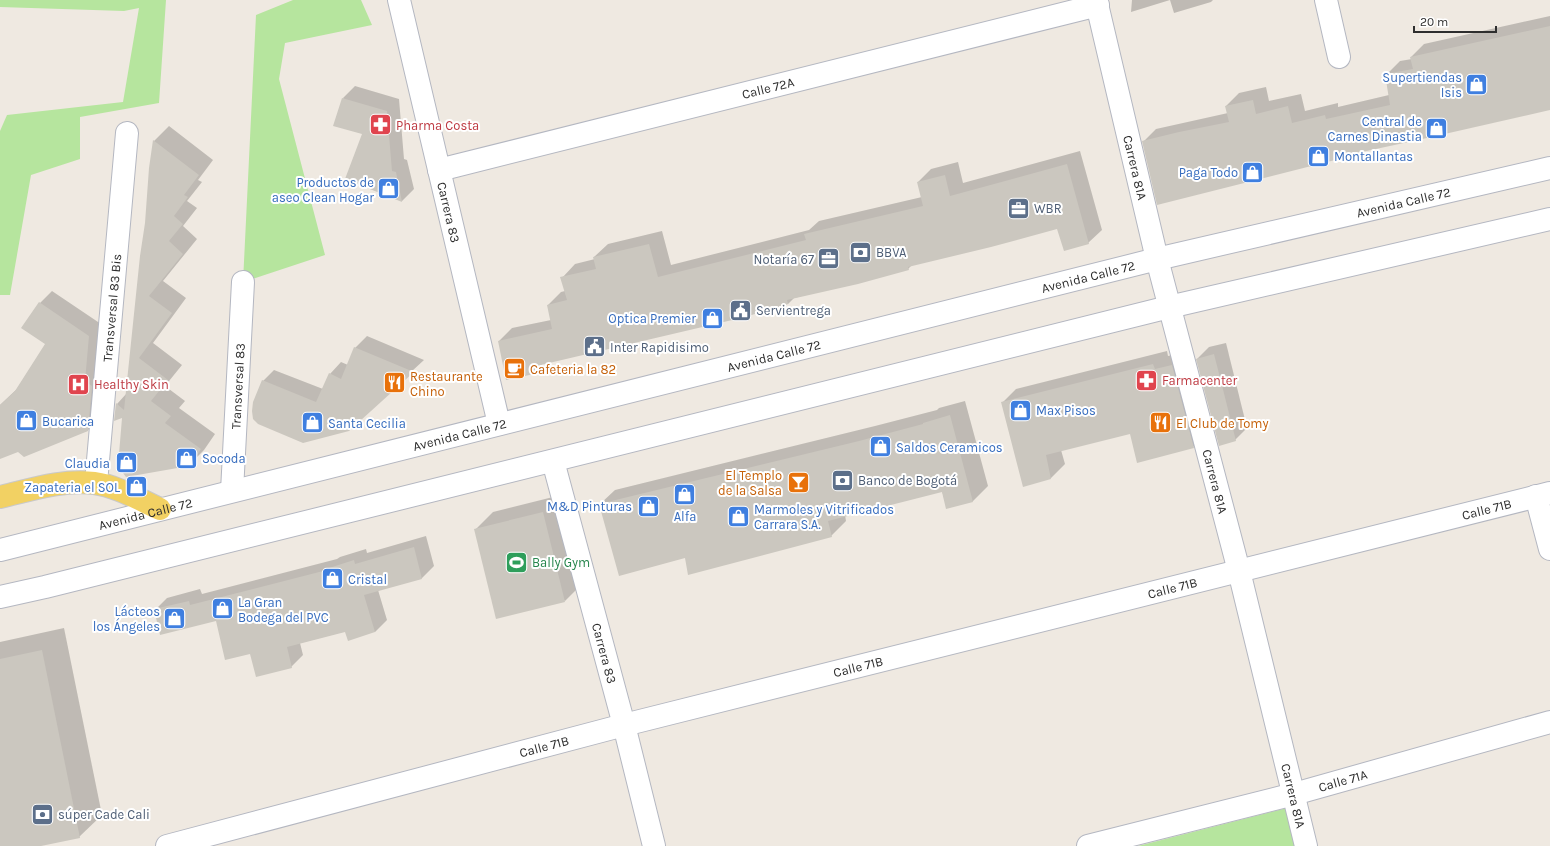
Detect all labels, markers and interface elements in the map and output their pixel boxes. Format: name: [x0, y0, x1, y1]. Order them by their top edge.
scale bar: [1414, 8, 1496, 34]
text: 20 m: [1420, 15, 1448, 29]
place label: Supertiendas Isis: [1382, 70, 1462, 100]
shop icon: Supertiendas Isis: [1464, 71, 1490, 97]
street label: Calle 72A: [740, 74, 796, 101]
pharmacy icon: Pharma Costa: [367, 112, 393, 138]
place label: Central de Carnes Dinastia: [1328, 114, 1422, 144]
shop icon: Central de Carnes Dinastia: [1424, 115, 1450, 141]
place label: Pharma Costa: [396, 118, 479, 133]
street label: Carrera 81A: [1121, 134, 1150, 202]
shop icon: Montallantas: [1305, 143, 1331, 169]
place label: Montallantas: [1334, 149, 1413, 164]
shop icon: Paga Todo: [1240, 159, 1266, 185]
place label: Paga Todo: [1179, 165, 1238, 180]
place label: Productos de aseo Clean Hogar: [272, 175, 374, 205]
shop icon: Productos de aseo Clean Hogar: [376, 176, 402, 202]
street label: Carrera 83: [435, 180, 463, 244]
street label: Avenida Calle 72: [1355, 184, 1452, 220]
office icon: WBR: [1005, 195, 1031, 221]
place label: WBR: [1034, 201, 1062, 216]
bank icon: BBVA: [847, 239, 873, 265]
place label: BBVA: [876, 245, 907, 260]
office icon: Notaría 67: [816, 246, 842, 272]
place label: Notaría 67: [754, 252, 814, 267]
street label: Transversal 83 Bis: [99, 253, 124, 362]
street label: Avenida Calle 72: [1040, 257, 1136, 295]
public building icon: Servientrega: [727, 297, 753, 323]
place label: Servientrega: [756, 303, 831, 318]
shop icon: Optica Premier: [699, 305, 725, 331]
place label: Optica Premier: [608, 311, 696, 326]
public building icon: Inter Rapidisimo: [581, 334, 607, 360]
street label: Avenida Calle 72: [726, 336, 822, 374]
place label: Inter Rapidisimo: [610, 340, 709, 355]
street label: Transversal 83: [228, 343, 247, 430]
cafe icon: Cafeteria la 82: [502, 356, 528, 382]
place label: Cafeteria la 82: [530, 362, 616, 377]
pharmacy icon: Farmacenter: [1133, 367, 1159, 393]
place label: Restaurante Chino: [410, 369, 483, 399]
restaurant icon: Restaurante Chino: [381, 370, 407, 396]
hospital icon: Healthy Skin: [65, 371, 91, 397]
place label: Farmacenter: [1162, 373, 1237, 388]
place label: Healthy Skin: [94, 377, 169, 392]
shop icon: Max Pisos: [1007, 397, 1033, 423]
place label: Max Pisos: [1036, 403, 1096, 418]
shop icon: Bucarica: [14, 408, 40, 434]
shop icon: Santa Cecilia: [300, 410, 326, 436]
restaurant icon: El Club de Tomy: [1148, 410, 1174, 436]
place label: Bucarica: [42, 414, 94, 429]
street label: Avenida Calle 72: [411, 415, 508, 453]
place label: Santa Cecilia: [328, 416, 406, 431]
place label: El Club de Tomy: [1176, 416, 1269, 431]
shop icon: Saldos Ceramicos: [868, 434, 894, 460]
place label: Saldos Ceramicos: [896, 440, 1003, 455]
shop icon: Socoda: [174, 445, 200, 471]
street label: Carrera 81A: [1200, 448, 1231, 516]
shop icon: Claudia: [113, 450, 139, 476]
place label: Socoda: [202, 451, 246, 466]
place label: Claudia: [65, 456, 110, 471]
bank icon: Banco de Bogotá: [830, 467, 856, 493]
place label: El Templo de la Salsa: [718, 468, 782, 498]
bar icon: El Templo de la Salsa: [785, 469, 811, 495]
place label: Banco de Bogotá: [858, 473, 957, 488]
shop icon: Zapateria el SOL: [123, 474, 149, 500]
place label: Zapateria el SOL: [24, 480, 120, 495]
shop icon: Alfa: [672, 481, 698, 507]
shop icon: M&D Pinturas: [635, 493, 661, 519]
street label: Avenida Calle 72: [97, 494, 194, 532]
street label: Calle 71B: [1460, 495, 1513, 522]
place label: M&D Pinturas: [547, 499, 632, 514]
place label: Marmoles y Vitrificados Carrara S.A.: [754, 502, 894, 532]
shop icon: Marmoles y Vitrificados Carrara S.A.: [725, 503, 751, 529]
place label: Alfa: [674, 509, 696, 524]
sports icon: Bally Gym: [503, 549, 529, 575]
place label: Bally Gym: [532, 555, 590, 570]
shop icon: Cristal: [320, 566, 346, 592]
place label: Cristal: [348, 572, 387, 587]
street label: Calle 71B: [1146, 574, 1199, 601]
place label: La Gran Bodega del PVC: [238, 595, 329, 625]
shop icon: La Gran Bodega del PVC: [210, 596, 236, 622]
place label: Lácteos los Ángeles: [93, 604, 160, 634]
shop icon: Lácteos los Ángeles: [162, 605, 188, 631]
street label: Carrera 83: [589, 621, 620, 685]
street label: Calle 71B: [832, 653, 884, 680]
street label: Calle 71B: [518, 732, 570, 760]
street label: Carrera 81A: [1279, 762, 1309, 830]
street label: Calle 71A: [1317, 766, 1369, 794]
bank icon: súper Cade Cali: [29, 801, 55, 827]
place label: súper Cade Cali: [58, 807, 150, 822]

